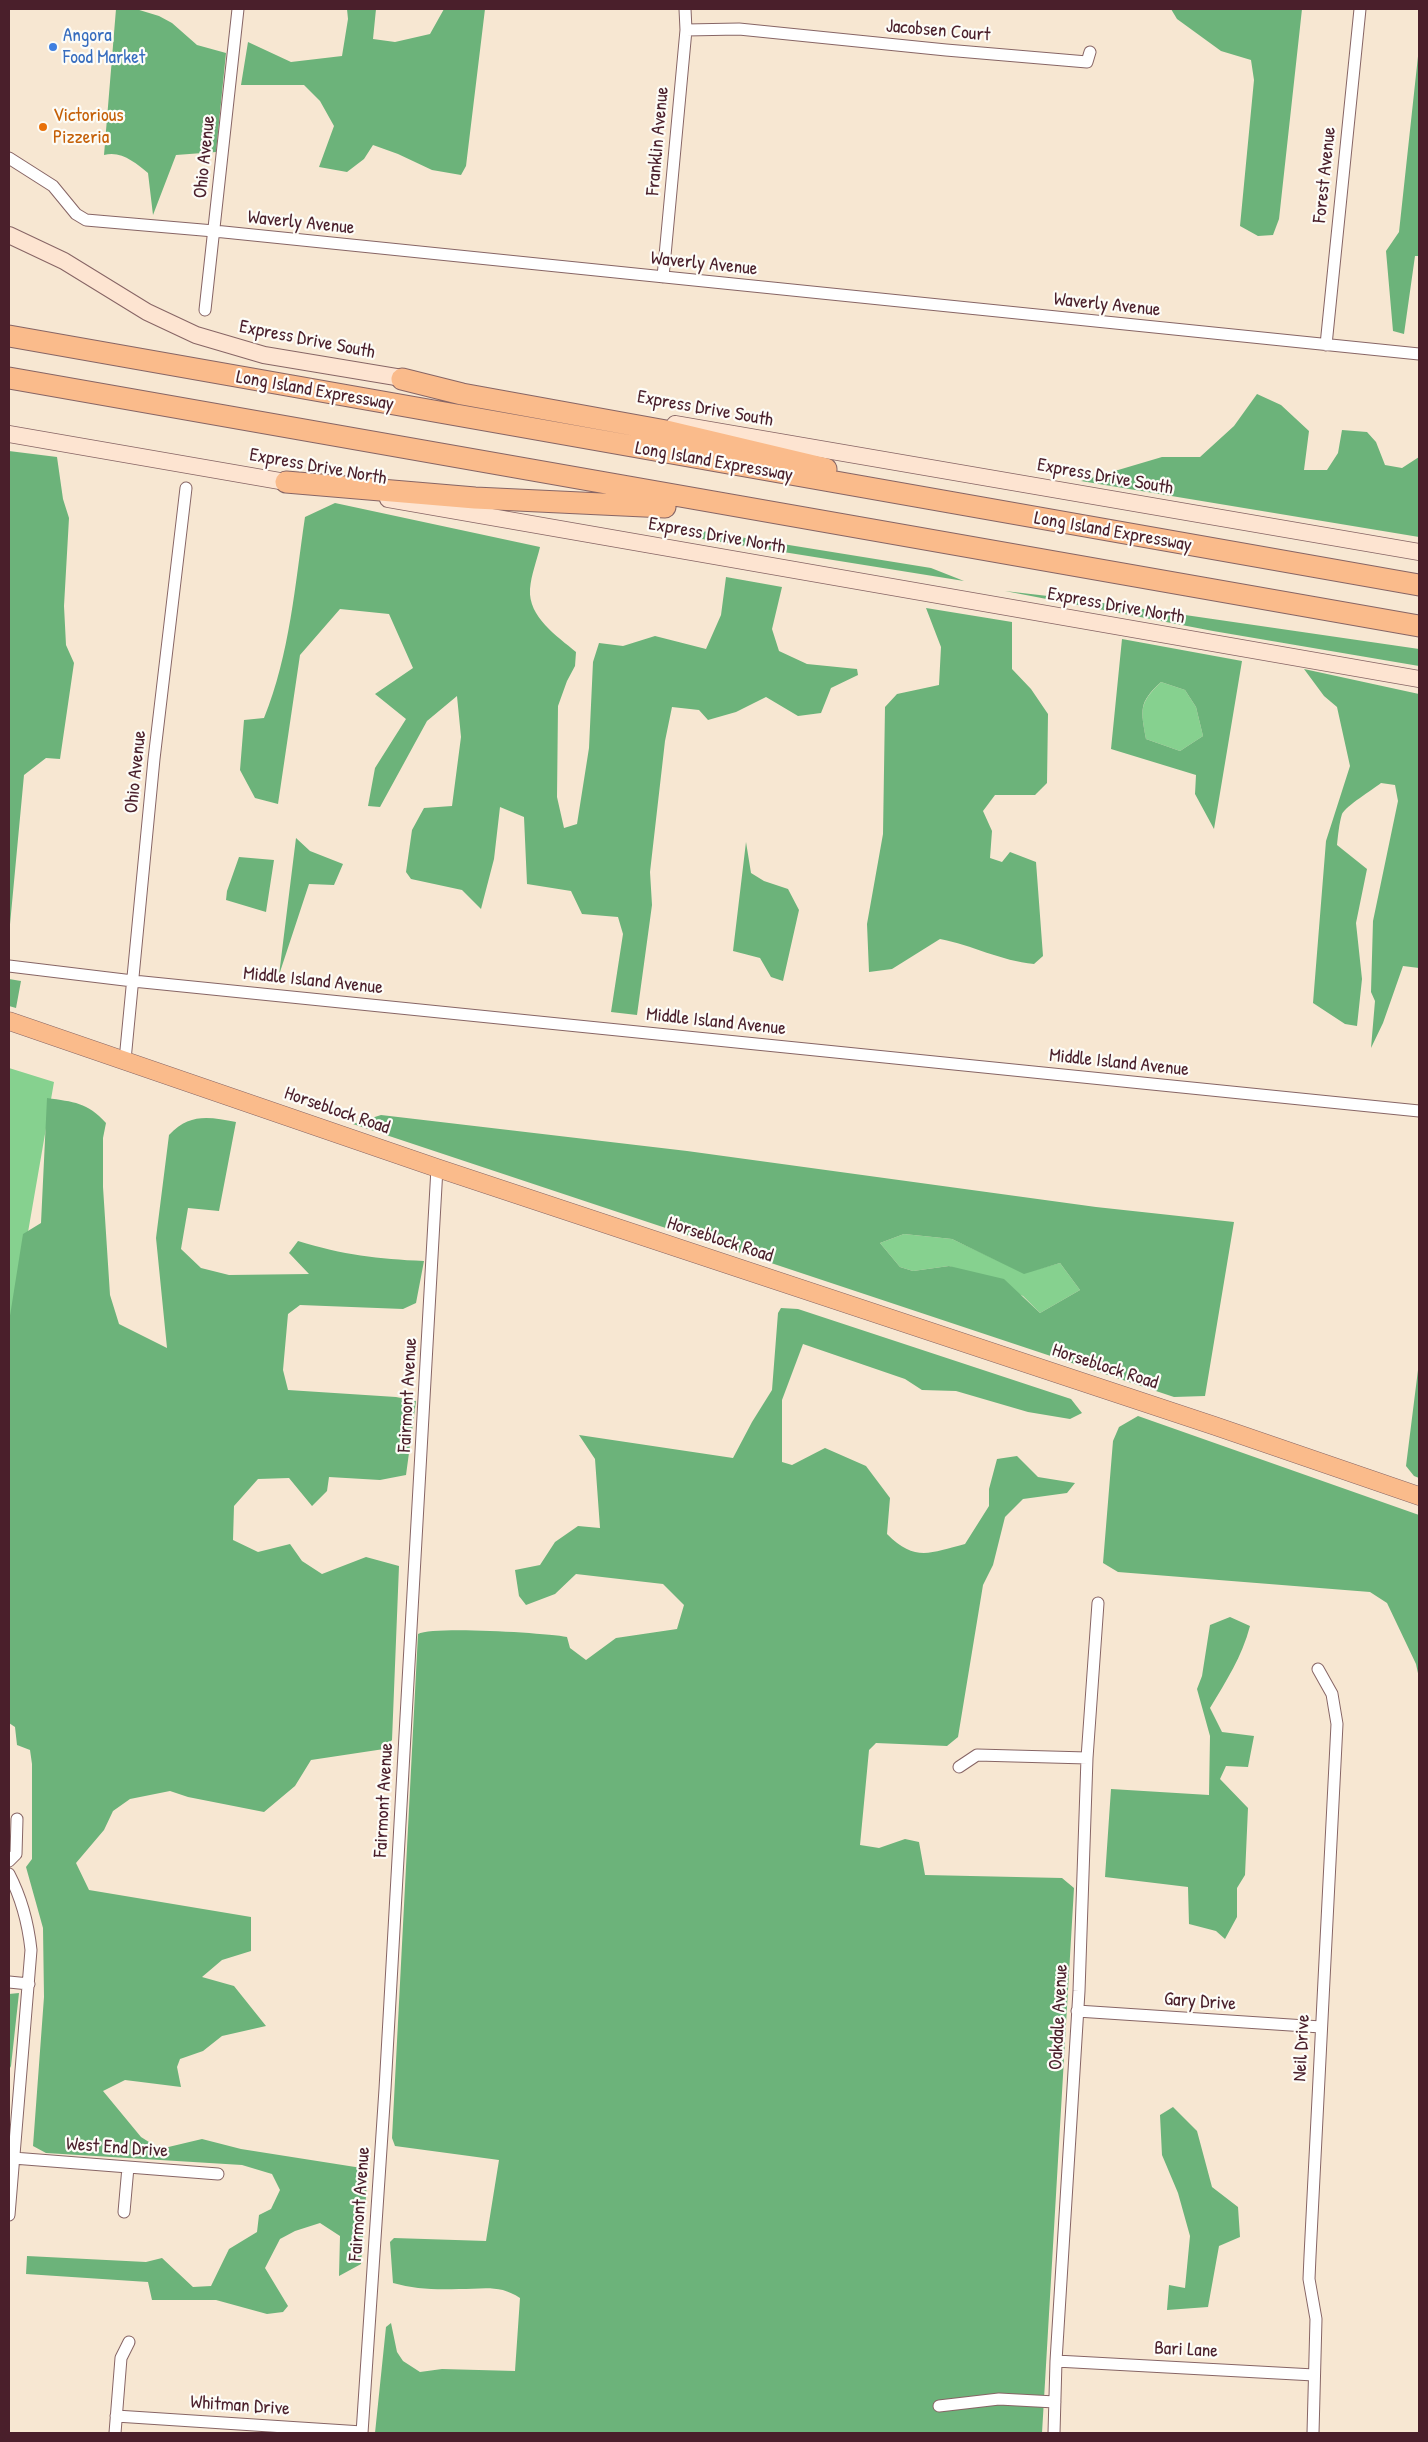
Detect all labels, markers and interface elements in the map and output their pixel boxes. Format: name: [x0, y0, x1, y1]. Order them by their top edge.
street label: Jacobsen Court: [885, 15, 991, 47]
place label: Angora Food Market: [63, 25, 145, 69]
marker: Angora Food Market: [47, 41, 59, 53]
street label: Franklin Avenue: [642, 86, 674, 196]
place label: Victorious Pizzeria: [53, 105, 124, 149]
street label: Ohio Avenue: [189, 115, 221, 199]
marker: Victorious Pizzeria: [37, 121, 49, 133]
street label: Forest Avenue: [1309, 126, 1341, 224]
street label: Waverly Avenue: [246, 206, 356, 240]
street label: Waverly Avenue: [649, 247, 759, 281]
street label: Waverly Avenue: [1052, 288, 1162, 322]
street label: Express Drive South: [237, 316, 377, 364]
street label: Long Island Expressway: [234, 366, 396, 416]
street label: Express Drive South: [635, 386, 775, 432]
street label: Long Island Expressway: [633, 437, 795, 487]
street label: Express Drive North: [248, 444, 388, 490]
street label: Express Drive South: [1035, 454, 1175, 500]
street label: Long Island Expressway: [1032, 507, 1194, 557]
street label: Express Drive North: [647, 513, 787, 559]
street label: Express Drive North: [1046, 583, 1186, 629]
street label: Ohio Avenue: [120, 730, 152, 814]
street label: Middle Island Avenue: [242, 962, 384, 1000]
street label: Middle Island Avenue: [645, 1003, 787, 1041]
street label: Middle Island Avenue: [1048, 1044, 1190, 1082]
street label: Horseblock Road: [281, 1082, 393, 1140]
street label: Horseblock Road: [664, 1212, 776, 1268]
street label: Fairmont Avenue: [394, 1337, 422, 1453]
street label: Horseblock Road: [1049, 1339, 1161, 1395]
street label: Fairmont Avenue: [370, 1742, 398, 1858]
street label: Oakdale Avenue: [1045, 1964, 1073, 2070]
street label: Gary Drive: [1163, 1988, 1237, 2016]
street label: Neil Drive: [1289, 2014, 1315, 2082]
street label: West End Drive: [65, 2133, 169, 2163]
street label: Fairmont Avenue: [345, 2146, 375, 2262]
street label: Bari Lane: [1154, 2337, 1218, 2363]
street label: Whitman Drive: [190, 2391, 290, 2421]

